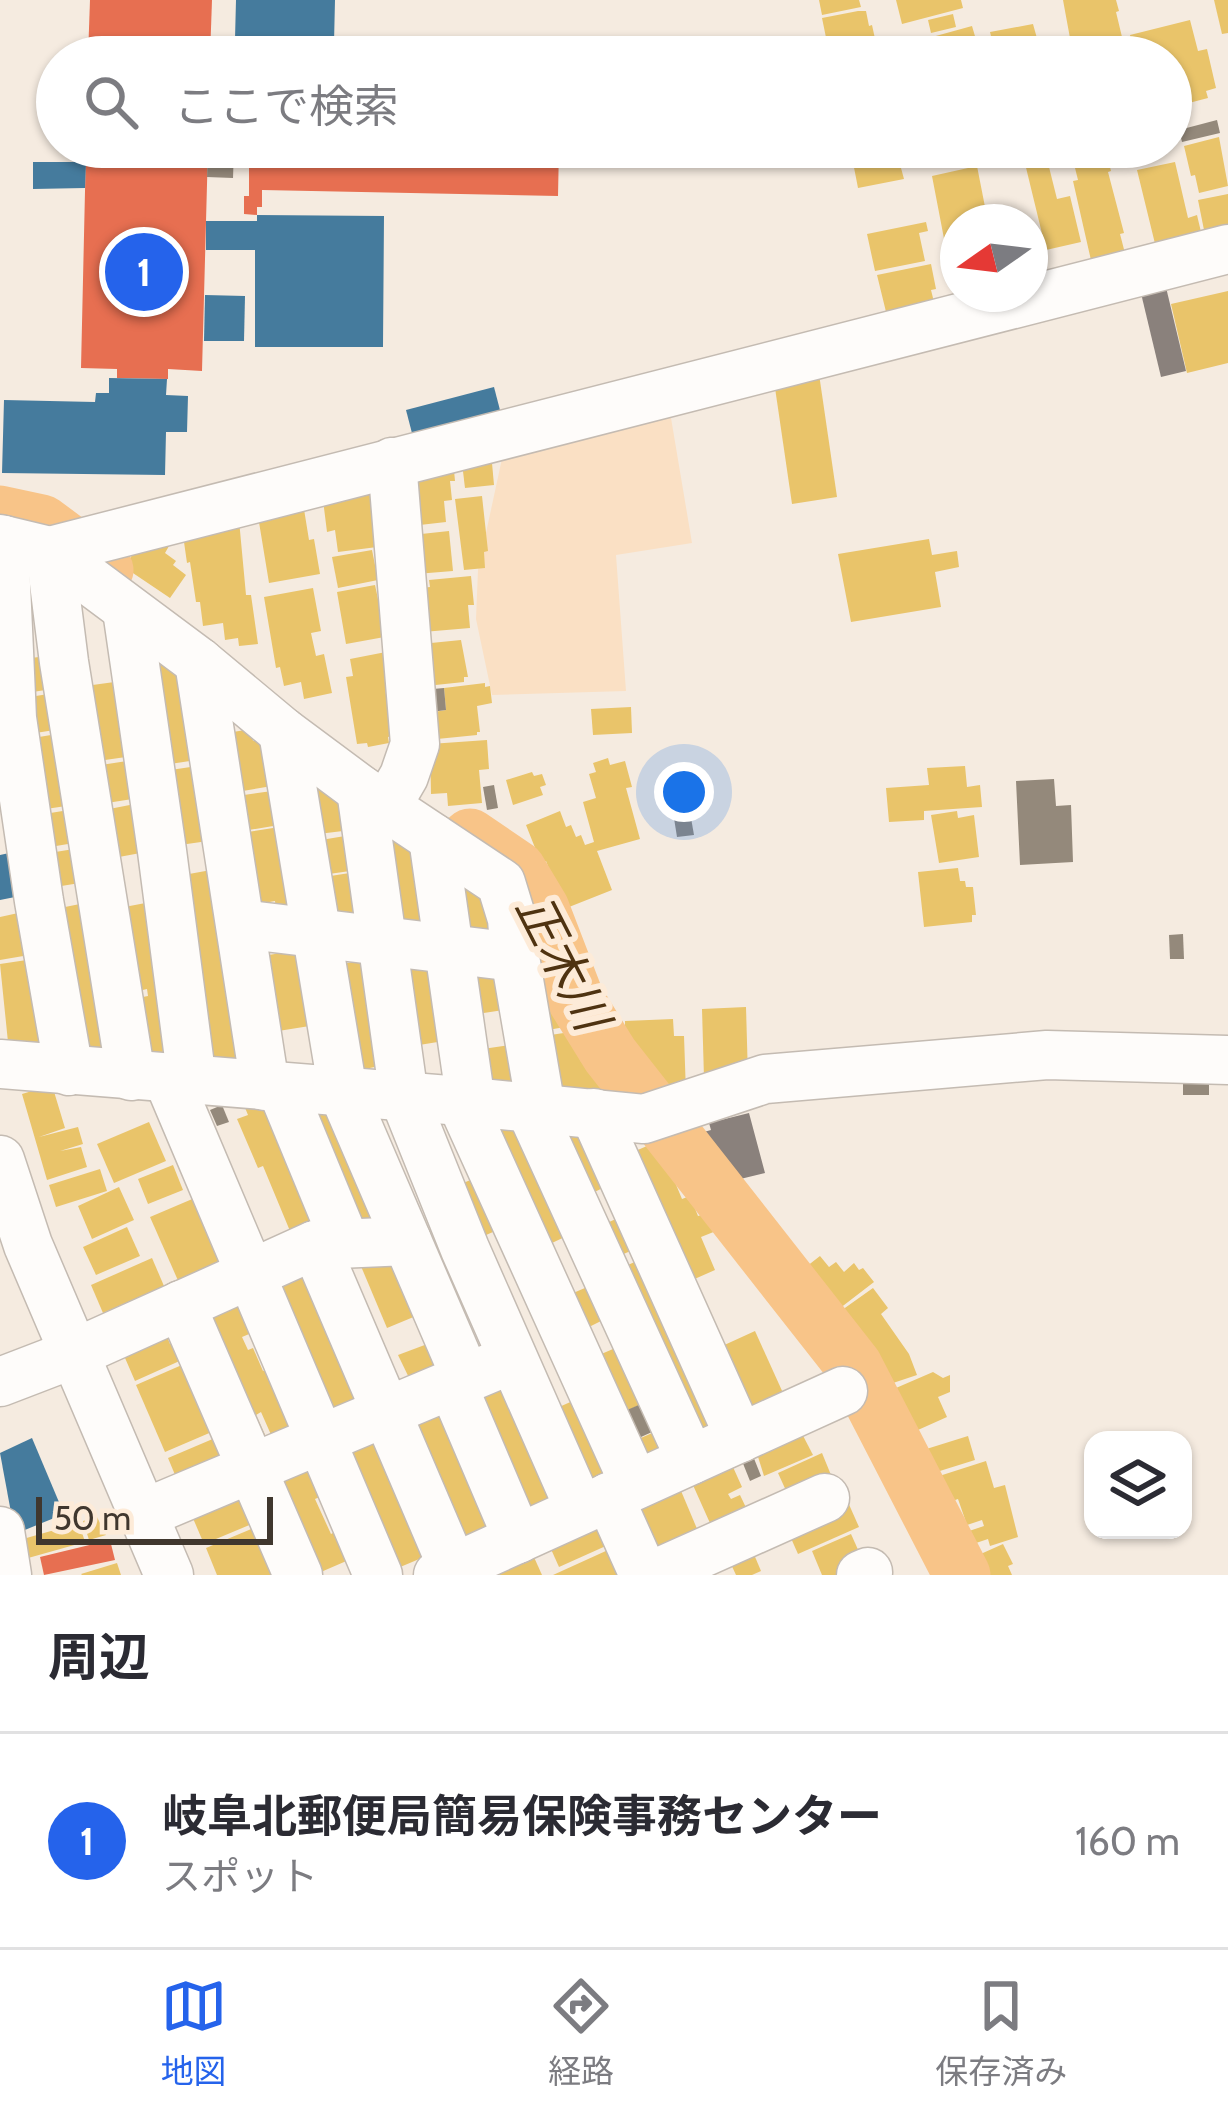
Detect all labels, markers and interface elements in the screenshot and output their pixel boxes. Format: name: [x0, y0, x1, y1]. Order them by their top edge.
search box: [36, 36, 1192, 168]
icon: search: [78, 69, 144, 135]
text: ここで検索: [174, 79, 399, 133]
north arrow: [940, 204, 1048, 312]
pin: 1: [105, 227, 183, 317]
your location: [654, 762, 714, 822]
water label: 正木川: [504, 885, 624, 1044]
map controls: [1084, 1431, 1192, 1539]
button: layers: [1084, 1431, 1192, 1539]
scale bar: [36, 1491, 273, 1544]
text: 50 m: [54, 1498, 131, 1538]
text: 周辺: [48, 1626, 150, 1688]
text: 岐阜北郵便局簡易保険事務センター: [162, 1789, 882, 1843]
text: 1: [80, 1817, 94, 1865]
text: 160 m: [1075, 1817, 1180, 1865]
text: スポット: [162, 1852, 318, 1900]
tab: 地図: [161, 1973, 227, 2093]
tab: 経路: [548, 1973, 614, 2093]
tab: 保存済み: [935, 1973, 1067, 2093]

